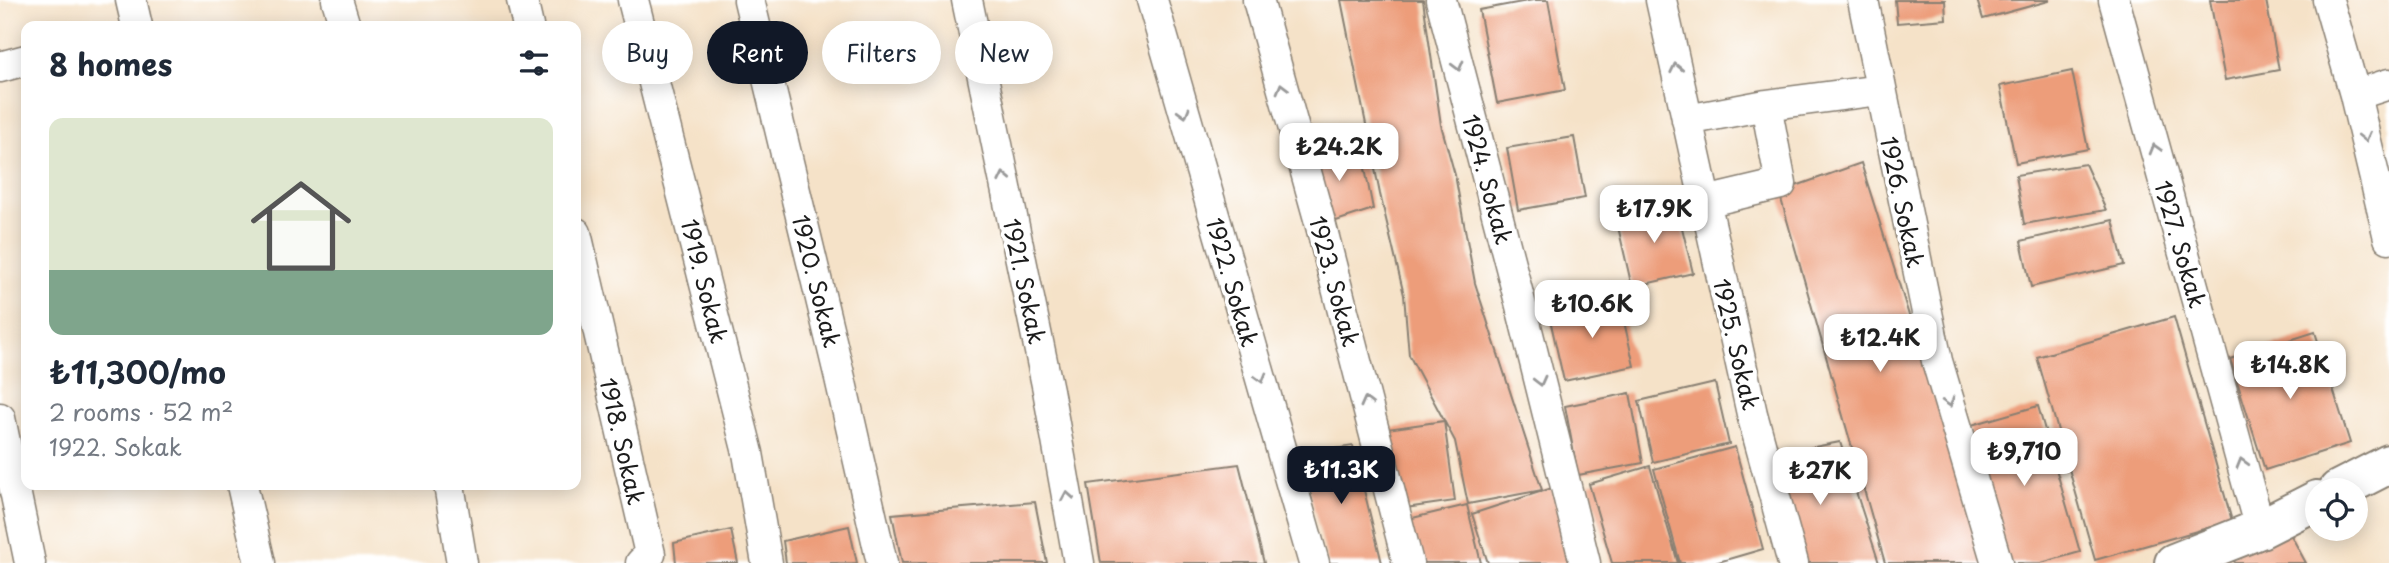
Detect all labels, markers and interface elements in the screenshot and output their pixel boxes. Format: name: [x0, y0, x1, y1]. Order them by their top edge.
chip: Buy: [602, 21, 693, 84]
chip: Rent: [707, 21, 808, 84]
chip: Filters: [822, 21, 941, 84]
chip: New: [955, 21, 1053, 84]
text: 8 homes: [49, 41, 172, 86]
icon: filters: [515, 44, 553, 82]
one-way arrow: [1450, 60, 1464, 72]
one-way arrow: [1669, 62, 1684, 74]
one-way arrow: [1276, 82, 1291, 94]
one-way arrow: [1176, 106, 1191, 118]
street label: 1924. Sokak: [1454, 110, 1522, 248]
pin: ₺24.2K: [1282, 124, 1396, 183]
text: ₺24.2K: [1295, 128, 1383, 163]
one-way arrow: [2357, 131, 2371, 143]
street label: 1926. Sokak: [1872, 133, 1934, 271]
one-way arrow: [2149, 143, 2163, 155]
icon: home: [238, 163, 364, 289]
one-way arrow: [997, 171, 1012, 183]
street label: 1927. Sokak: [2146, 176, 2216, 312]
pin: ₺17.9K: [1597, 186, 1711, 245]
text: ₺17.9K: [1616, 190, 1692, 225]
street label: 1920. Sokak: [784, 211, 850, 351]
street label: 1923. Sokak: [1301, 212, 1369, 350]
street label: 1922. Sokak: [1198, 213, 1268, 351]
street label: 1919. Sokak: [673, 215, 737, 347]
street label: 1921. Sokak: [995, 215, 1055, 347]
street label: 1925. Sokak: [1705, 275, 1769, 413]
pin: ₺10.6K: [1535, 280, 1649, 340]
text: ₺10.6K: [1551, 285, 1633, 320]
pin: ₺12.4K: [1823, 314, 1937, 374]
text: ₺12.4K: [1840, 319, 1920, 354]
pin: ₺14.8K: [2233, 342, 2347, 401]
text: ₺14.8K: [2250, 346, 2330, 381]
text: ₺11,300/mo: [49, 349, 226, 394]
one-way arrow: [1253, 372, 1267, 384]
street label: 1918. Sokak: [591, 374, 655, 508]
one-way arrow: [1532, 375, 1546, 387]
text: 2 rooms · 52 m²: [49, 394, 233, 429]
one-way arrow: [1360, 396, 1374, 408]
one-way arrow: [1941, 396, 1956, 408]
pin: ₺9,710: [1967, 428, 2081, 488]
text: 1922. Sokak: [49, 429, 182, 464]
text: ₺9,710: [1987, 433, 2061, 468]
pin: ₺11.3K: [1284, 447, 1398, 506]
pin: ₺27K: [1779, 448, 1861, 507]
text: ₺11.3K: [1303, 451, 1379, 486]
text: ₺27K: [1789, 452, 1851, 487]
one-way arrow: [2236, 457, 2250, 469]
map controls: [2305, 478, 2368, 541]
button: locate: [2305, 478, 2368, 541]
one-way arrow: [1060, 490, 1075, 502]

